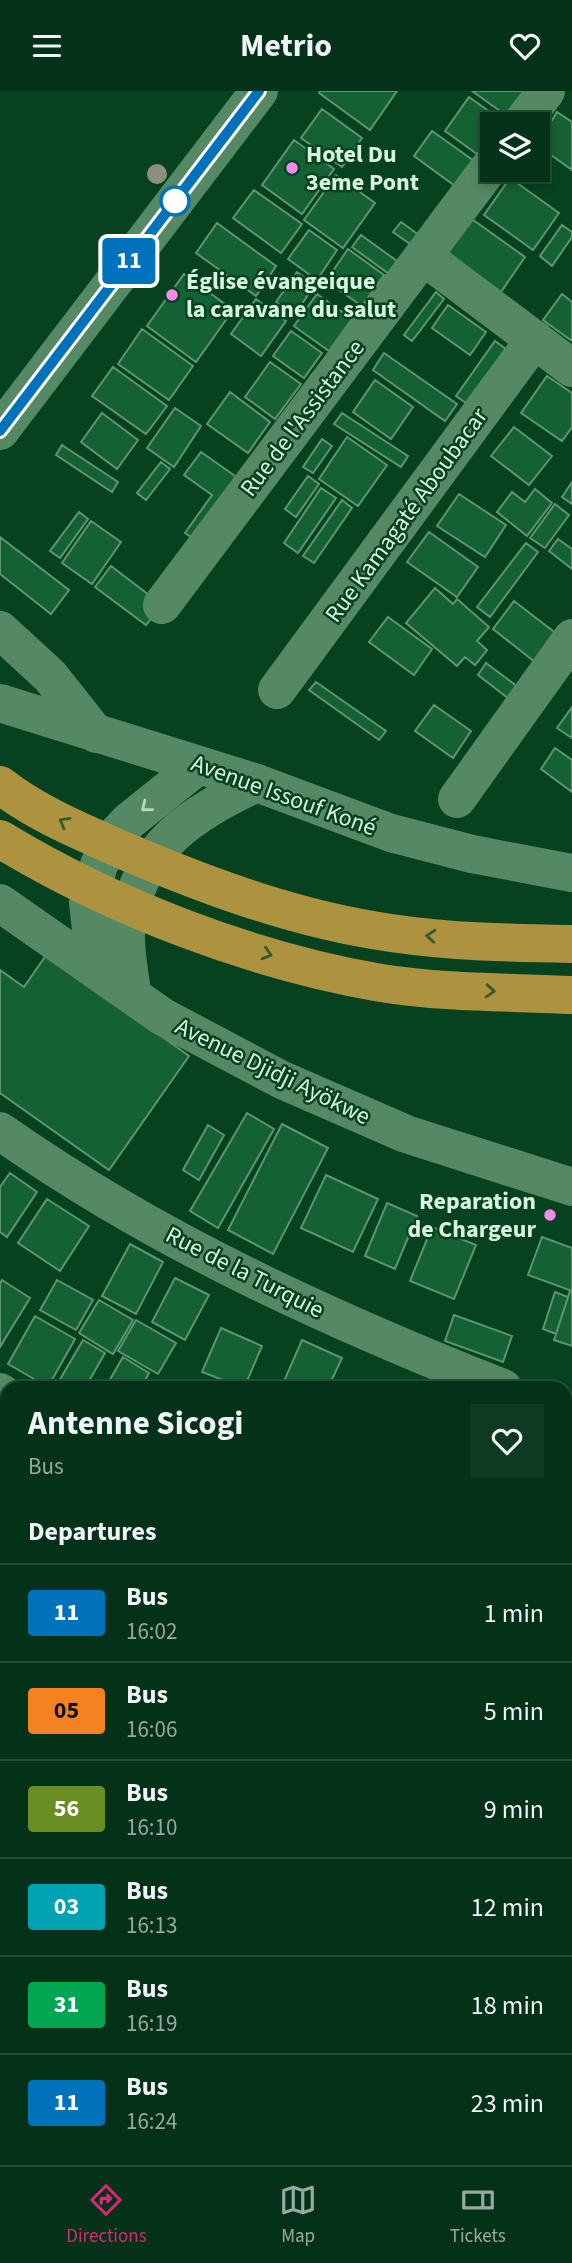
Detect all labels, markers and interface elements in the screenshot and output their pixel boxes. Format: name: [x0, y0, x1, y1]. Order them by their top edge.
text: Metrio: [240, 23, 332, 69]
icon: menu: [28, 27, 66, 65]
icon: heart: [506, 27, 544, 65]
map controls: [480, 112, 550, 182]
button: layers: [480, 112, 550, 182]
place label: Hotel Du 3eme Pont: [306, 137, 419, 200]
marker: Hotel Du 3eme Pont: [284, 160, 300, 176]
unlabelled marker: [160, 186, 190, 216]
line badge: 11: [97, 238, 160, 284]
text: 11: [116, 243, 142, 278]
place label: Église évangeique la caravane du salut: [186, 264, 396, 327]
marker: Église évangeique la caravane du salut: [164, 287, 180, 303]
street label: Rue de l'Assistance: [232, 332, 373, 504]
street label: Rue Kamagaté Aboubacar: [316, 400, 497, 630]
street label: Avenue Issouf Koné: [186, 746, 381, 845]
one-way arrow: [142, 799, 154, 812]
one-way arrow: [59, 818, 72, 831]
one-way arrow: [425, 929, 436, 944]
one-way arrow: [261, 945, 273, 960]
one-way arrow: [485, 983, 496, 998]
street label: Avenue Djidji Ayökwe: [169, 1009, 376, 1134]
place label: Reparation de Chargeur: [407, 1184, 536, 1247]
marker: Reparation de Chargeur: [542, 1207, 558, 1223]
street label: Rue de la Turquie: [160, 1217, 330, 1327]
text: Antenne Sicogi: [28, 1400, 243, 1447]
button: heart: [470, 1404, 544, 1478]
text: Bus: [28, 1450, 64, 1483]
text: Departures: [28, 1513, 156, 1550]
text: Bus: [126, 1578, 168, 1615]
text: 11: [54, 1595, 79, 1630]
text: 1 min: [484, 1595, 544, 1632]
text: 16:02: [126, 1615, 177, 1648]
text: Bus: [126, 1676, 168, 1713]
text: 05: [54, 1693, 79, 1728]
text: 5 min: [484, 1693, 544, 1730]
text: 16:06: [126, 1713, 177, 1746]
text: Bus: [126, 1774, 168, 1811]
text: 56: [54, 1791, 79, 1826]
text: 9 min: [484, 1791, 544, 1828]
text: 16:10: [126, 1811, 177, 1844]
text: Bus: [126, 1872, 168, 1909]
text: 03: [54, 1889, 79, 1924]
text: 12 min: [471, 1889, 544, 1926]
text: 16:13: [126, 1909, 177, 1942]
text: Bus: [126, 1970, 168, 2007]
text: 31: [54, 1987, 79, 2022]
text: 18 min: [471, 1987, 544, 2024]
text: 16:19: [126, 2007, 177, 2040]
text: Bus: [126, 2068, 168, 2105]
text: 11: [54, 2085, 79, 2120]
text: 23 min: [471, 2085, 544, 2122]
text: 16:24: [126, 2105, 177, 2138]
tab: Directions: [66, 2181, 147, 2250]
tab: Map: [279, 2181, 317, 2250]
tab: Tickets: [450, 2181, 506, 2250]

